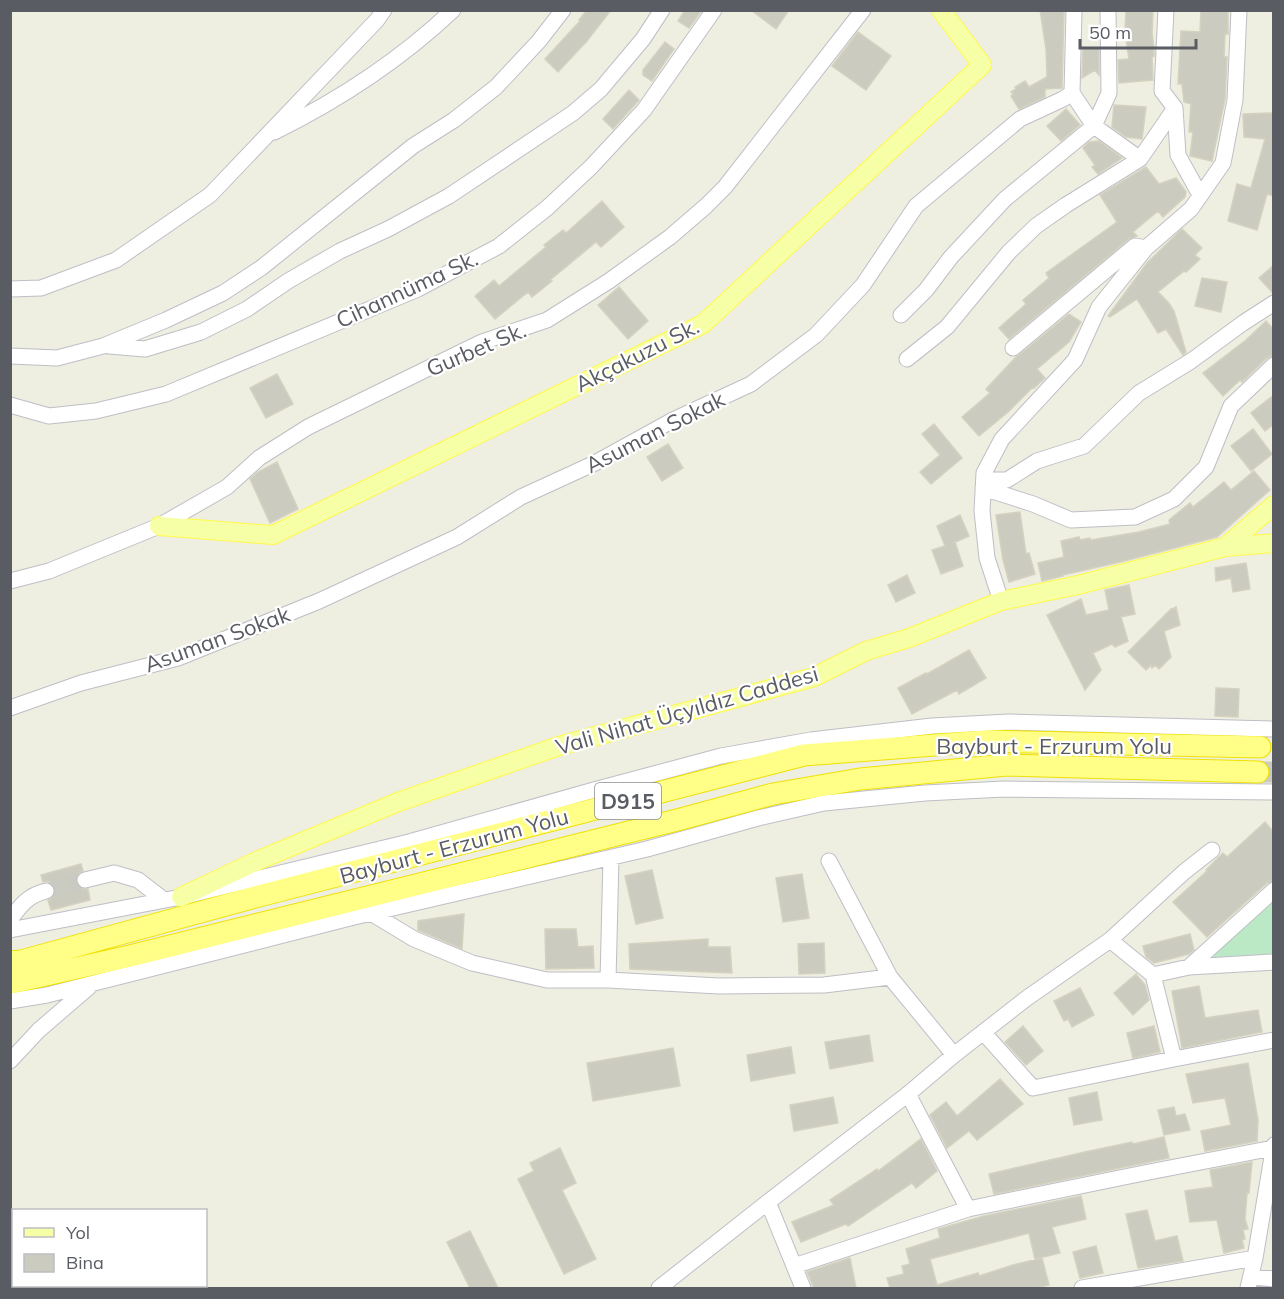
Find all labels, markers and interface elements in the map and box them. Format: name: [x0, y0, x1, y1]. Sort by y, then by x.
scale bar: [1080, 12, 1196, 50]
text: 50 m: [1089, 21, 1131, 44]
street label: Cihannüma Sk.: [332, 244, 482, 334]
street label: Akçakuzu Sk.: [570, 312, 704, 398]
street label: Gurbet Sk.: [422, 315, 530, 383]
street label: Asuman Sokak: [581, 385, 730, 479]
street label: Asuman Sokak: [140, 599, 294, 678]
street label: Vali Nihat Üçyıldız Caddesi: [552, 659, 822, 761]
street label: Bayburt - Erzurum Yolu: [936, 732, 1172, 760]
road number: D915: [595, 783, 661, 819]
street label: Bayburt - Erzurum Yolu: [337, 802, 571, 890]
legend: [12, 1209, 207, 1287]
text: Yol: [65, 1221, 90, 1244]
text: Bina: [66, 1251, 104, 1274]

